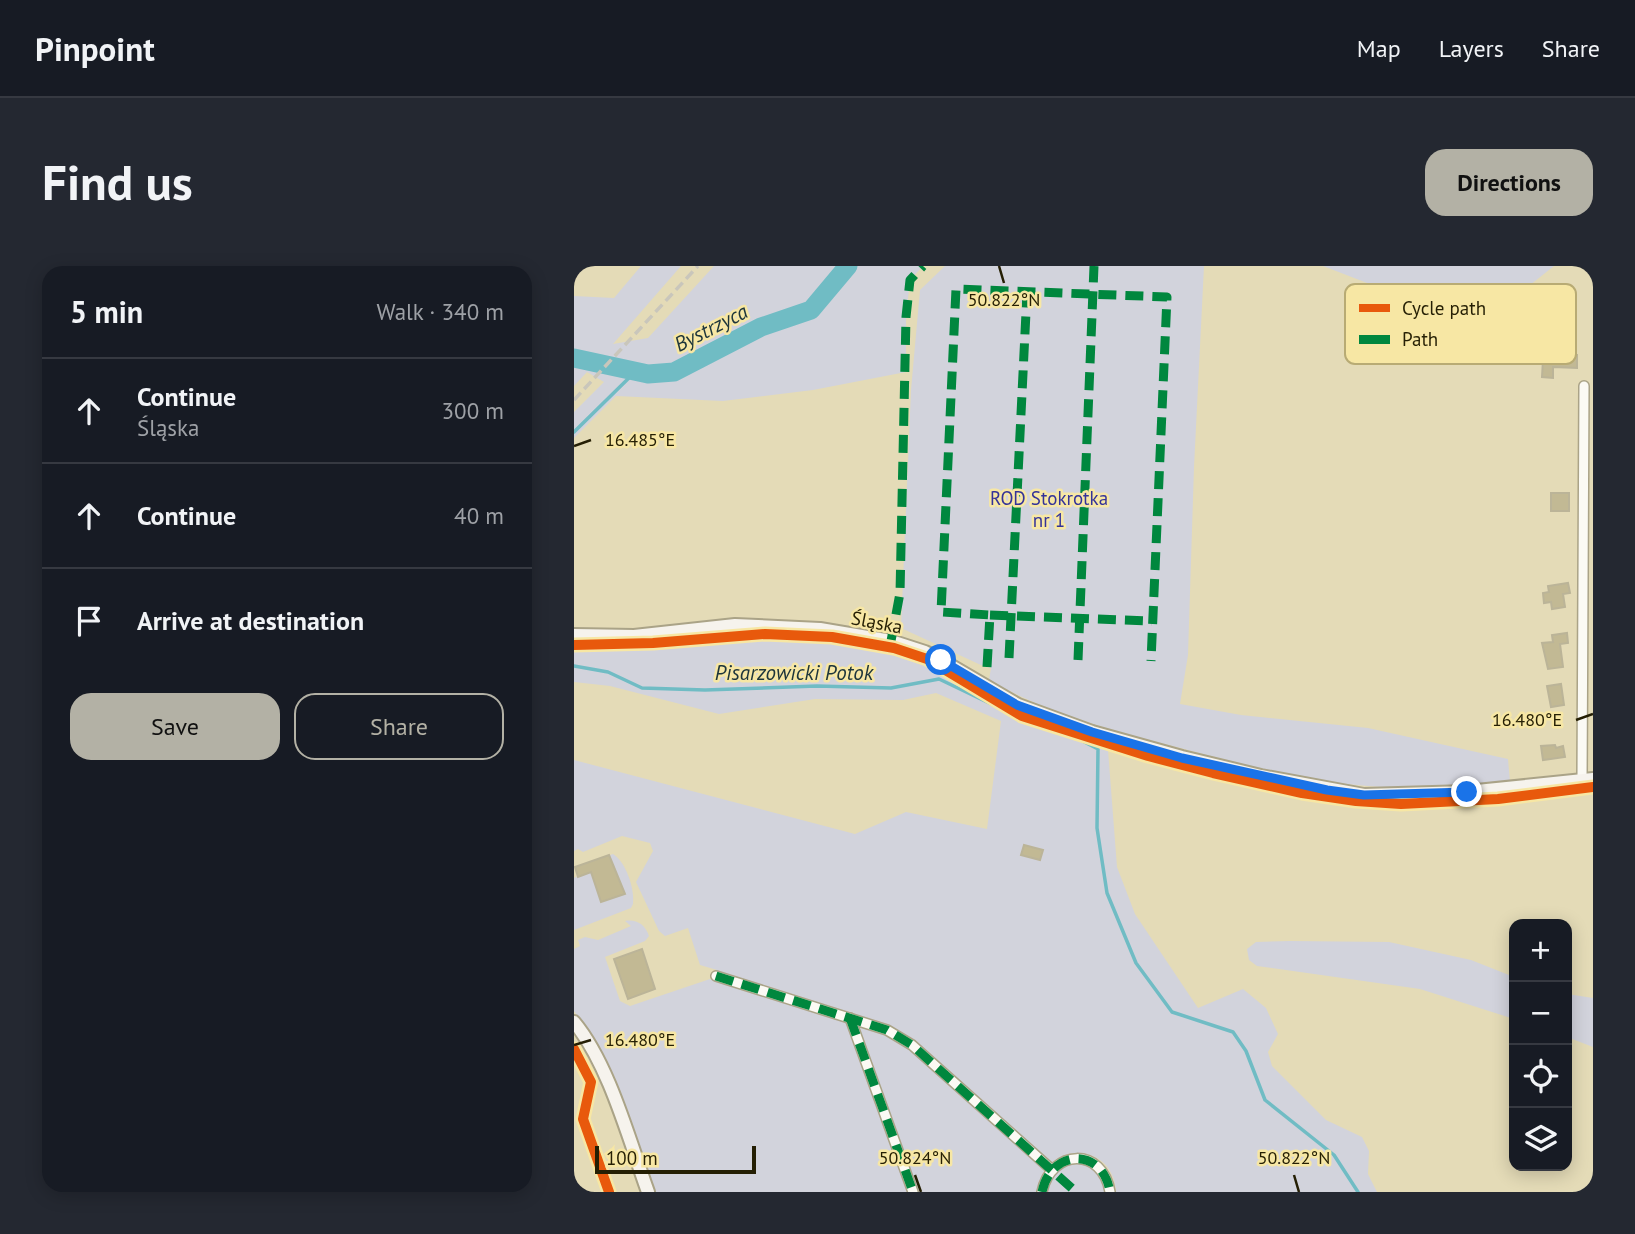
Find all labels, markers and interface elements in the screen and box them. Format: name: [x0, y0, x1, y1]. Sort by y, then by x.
text: Pinpoint: [35, 27, 155, 70]
text: Map: [1357, 33, 1401, 64]
text: Layers: [1439, 33, 1504, 64]
text: Share: [1542, 33, 1600, 64]
button: Directions: [1425, 149, 1593, 216]
text: Find us: [42, 150, 193, 214]
legend: [1345, 284, 1576, 364]
text: 50.822°N: [968, 288, 1040, 311]
text: 5 min: [70, 292, 143, 331]
text: Cycle path: [1402, 296, 1486, 320]
text: Walk · 340 m: [377, 297, 504, 326]
water label: Bystrzyca: [669, 297, 753, 358]
text: Path: [1402, 327, 1438, 351]
text: Continue: [137, 380, 236, 413]
icon: ahead: [70, 392, 108, 430]
text: 300 m: [442, 396, 504, 425]
text: Śląska: [137, 413, 199, 442]
text: 16.485°E: [605, 428, 675, 451]
park label: ROD Stokrotka nr 1: [990, 486, 1108, 532]
icon: ahead: [70, 497, 108, 535]
text: Continue: [137, 499, 236, 532]
text: 40 m: [454, 501, 504, 530]
icon: arrive: [70, 602, 108, 640]
text: Arrive at destination: [137, 604, 364, 637]
street label: Śląska: [849, 605, 905, 639]
route start: [925, 644, 956, 675]
water label: Pisarzowicki Potok: [715, 659, 875, 686]
button: Save: [70, 693, 280, 760]
button: Share: [294, 693, 504, 760]
text: 16.480°E: [1492, 708, 1562, 731]
route end: [1451, 776, 1482, 807]
map controls: [1509, 919, 1572, 1171]
button: +: [1509, 919, 1572, 982]
button: −: [1509, 982, 1572, 1045]
text: 16.480°E: [605, 1028, 675, 1051]
button: locate: [1509, 1045, 1572, 1108]
button: layers: [1509, 1108, 1572, 1171]
scale bar: [595, 1143, 756, 1175]
text: 100 m: [606, 1146, 658, 1170]
text: 50.824°N: [879, 1146, 951, 1169]
text: 50.822°N: [1258, 1146, 1330, 1169]

